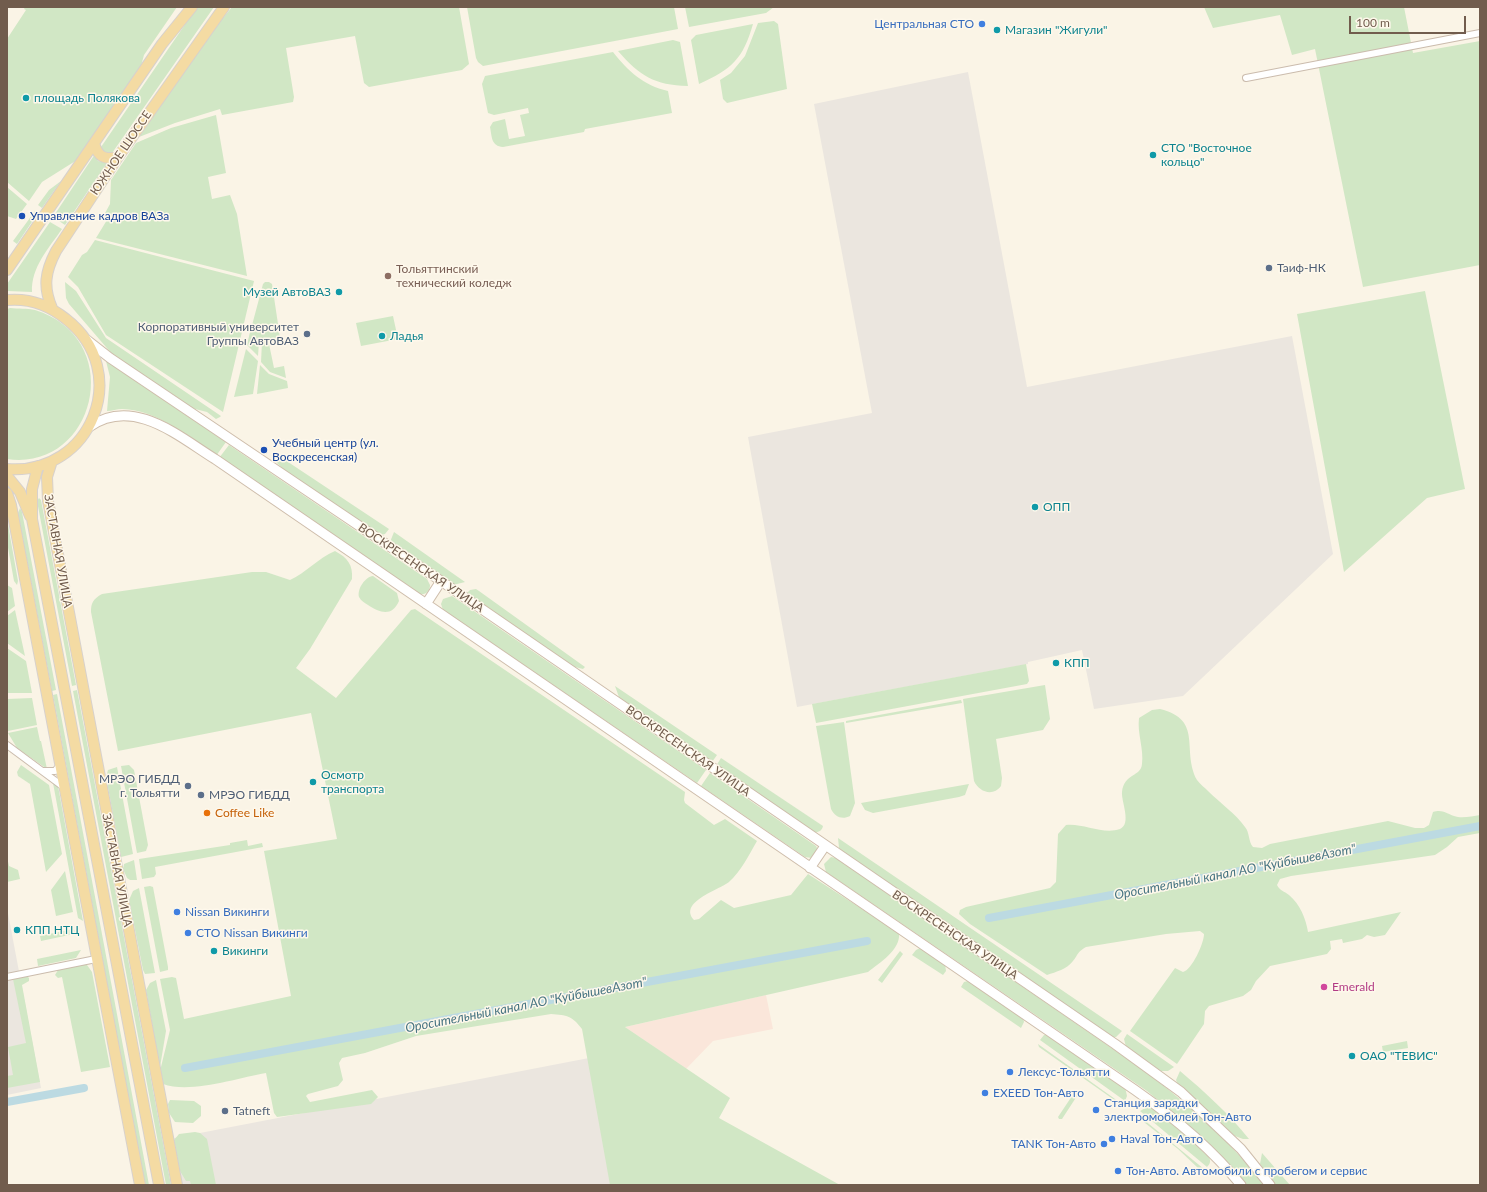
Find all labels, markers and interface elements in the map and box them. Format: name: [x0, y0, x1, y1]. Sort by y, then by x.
scale bar: [1351, 8, 1468, 34]
text: 100 m: [1356, 15, 1390, 30]
place label: Центральная СТО: [874, 17, 974, 31]
marker: Центральная СТО: [977, 19, 987, 29]
place label: Магазин "Жигули": [1005, 23, 1108, 37]
marker: Магазин "Жигули": [992, 25, 1002, 35]
place label: площадь Полякова: [34, 91, 140, 105]
marker: площадь Полякова: [21, 93, 31, 103]
street label: ЮЖНОЕ ШОССЕ: [87, 108, 155, 198]
place label: СТО "Восточное кольцо": [1161, 141, 1252, 169]
marker: СТО "Восточное кольцо": [1148, 150, 1158, 160]
place label: Управление кадров ВАЗа: [30, 209, 169, 223]
marker: Управление кадров ВАЗа: [17, 211, 27, 221]
place label: Таиф-НК: [1277, 261, 1326, 275]
place label: Тольяттинский технический коледж: [396, 262, 512, 290]
marker: Таиф-НК: [1264, 263, 1274, 273]
marker: Тольяттинский технический коледж: [383, 271, 393, 281]
place label: Музей АвтоВАЗ: [243, 285, 331, 299]
marker: Музей АвтоВАЗ: [334, 287, 344, 297]
place label: Корпоративный университет Группы АвтоВАЗ: [138, 320, 299, 348]
marker: Корпоративный университет Группы АвтоВАЗ: [302, 329, 312, 339]
place label: Ладья: [390, 329, 424, 343]
marker: Ладья: [377, 331, 387, 341]
place label: Учебный центр (ул. Воскресенская): [272, 436, 379, 464]
marker: Учебный центр (ул. Воскресенская): [259, 445, 269, 455]
street label: ЗАСТАВНАЯ УЛИЦА: [41, 493, 75, 609]
place label: ОПП: [1043, 500, 1070, 514]
marker: ОПП: [1030, 502, 1040, 512]
street label: ВОСКРЕСЕНСКАЯ УЛИЦА: [355, 520, 487, 616]
place label: КПП: [1064, 656, 1090, 670]
marker: КПП: [1051, 658, 1061, 668]
street label: ВОСКРЕСЕНСКАЯ УЛИЦА: [623, 702, 753, 800]
place label: Осмотр транспорта: [321, 768, 384, 796]
place label: МРЭО ГИБДД г. Тольятти: [99, 772, 180, 800]
marker: Осмотр транспорта: [308, 777, 318, 787]
marker: МРЭО ГИБДД г. Тольятти: [183, 781, 193, 791]
place label: МРЭО ГИБДД: [209, 788, 290, 802]
marker: МРЭО ГИБДД: [196, 790, 206, 800]
place label: Coffee Like: [215, 806, 274, 820]
marker: Coffee Like: [202, 808, 212, 818]
street label: ЗАСТАВНАЯ УЛИЦА: [99, 812, 135, 928]
water label: Оросительный канал АО "КуйбышевАзот": [1113, 841, 1357, 903]
street label: ВОСКРЕСЕНСКАЯ УЛИЦА: [889, 887, 1021, 983]
place label: Nissan Викинги: [185, 905, 269, 919]
marker: Nissan Викинги: [172, 907, 182, 917]
place label: КПП НТЦ: [25, 923, 79, 937]
marker: КПП НТЦ: [12, 925, 22, 935]
place label: СТО Nissan Викинги: [196, 926, 308, 940]
marker: СТО Nissan Викинги: [183, 928, 193, 938]
place label: Викинги: [222, 944, 268, 958]
marker: Викинги: [209, 946, 219, 956]
water label: Оросительный канал АО "КуйбышевАзот": [404, 974, 648, 1036]
place label: Emerald: [1332, 980, 1375, 994]
marker: Emerald: [1319, 982, 1329, 992]
place label: ОАО "ТЕВИС": [1360, 1049, 1438, 1063]
marker: ОАО "ТЕВИС": [1347, 1051, 1357, 1061]
place label: Лексус-Тольятти: [1018, 1065, 1110, 1079]
marker: Лексус-Тольятти: [1005, 1067, 1015, 1077]
place label: EXEED Тон-Авто: [993, 1086, 1084, 1100]
marker: EXEED Тон-Авто: [980, 1088, 990, 1098]
place label: Станция зарядки электромобилей Тон-Авто: [1104, 1096, 1251, 1124]
place label: Tatneft: [233, 1104, 270, 1118]
marker: Станция зарядки электромобилей Тон-Авто: [1091, 1105, 1101, 1115]
marker: Tatneft: [220, 1106, 230, 1116]
place label: Haval Тон-Авто: [1120, 1132, 1203, 1146]
marker: Haval Тон-Авто: [1107, 1134, 1117, 1144]
place label: TANK Тон-Авто: [1011, 1137, 1096, 1151]
marker: TANK Тон-Авто: [1099, 1139, 1109, 1149]
place label: Тон-Авто. Автомобили с пробегом и сервис: [1126, 1164, 1368, 1178]
marker: Тон-Авто. Автомобили с пробегом и сервис: [1113, 1166, 1123, 1176]

